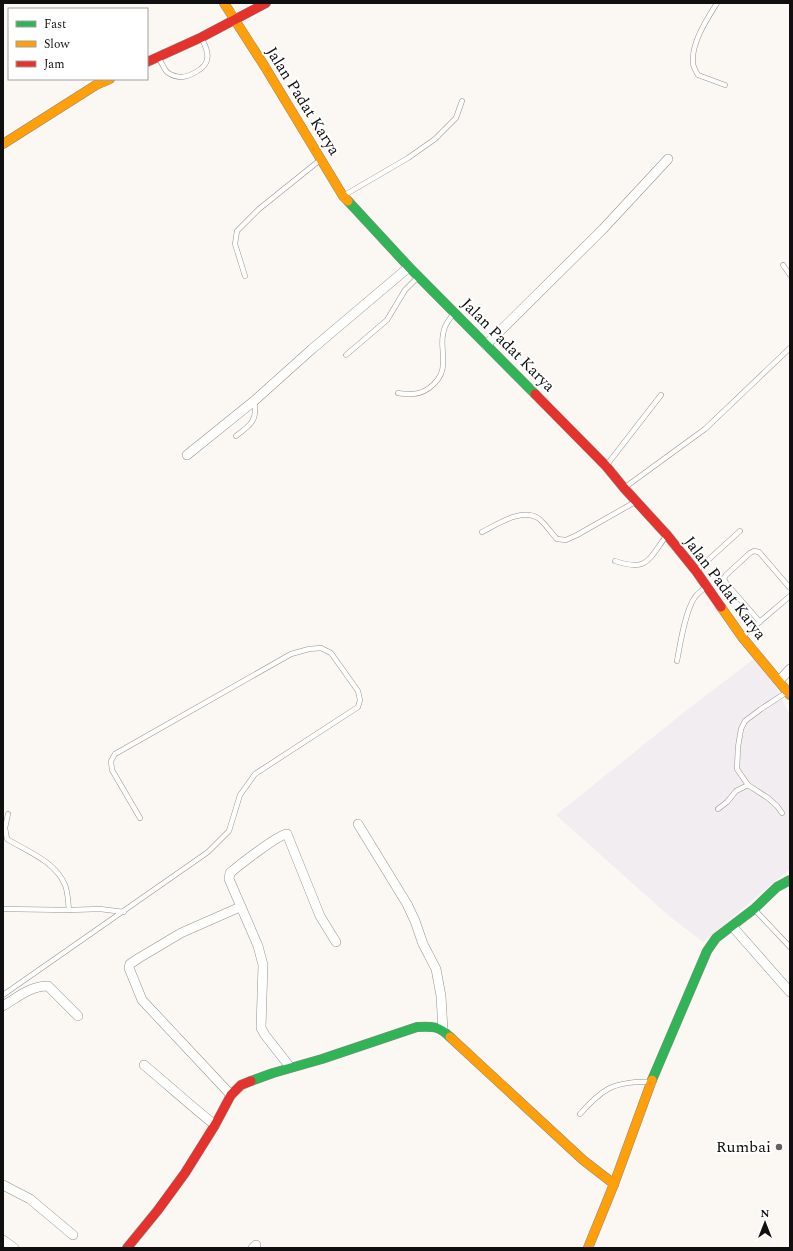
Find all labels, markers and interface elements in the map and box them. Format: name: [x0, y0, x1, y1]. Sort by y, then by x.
legend: [8, 8, 148, 80]
text: Fast: [44, 15, 66, 34]
text: Slow: [44, 35, 70, 54]
street label: Jalan Padat Karya: [260, 42, 346, 160]
text: Jam: [44, 55, 65, 74]
street label: Jalan Padat Karya: [456, 293, 561, 398]
street label: Jalan Padat Karya: [678, 531, 772, 645]
place label: Rumbai: [716, 1135, 771, 1159]
marker: Rumbai: [774, 1142, 784, 1152]
north arrow: [745, 1203, 785, 1243]
text: N: [761, 1205, 770, 1222]

